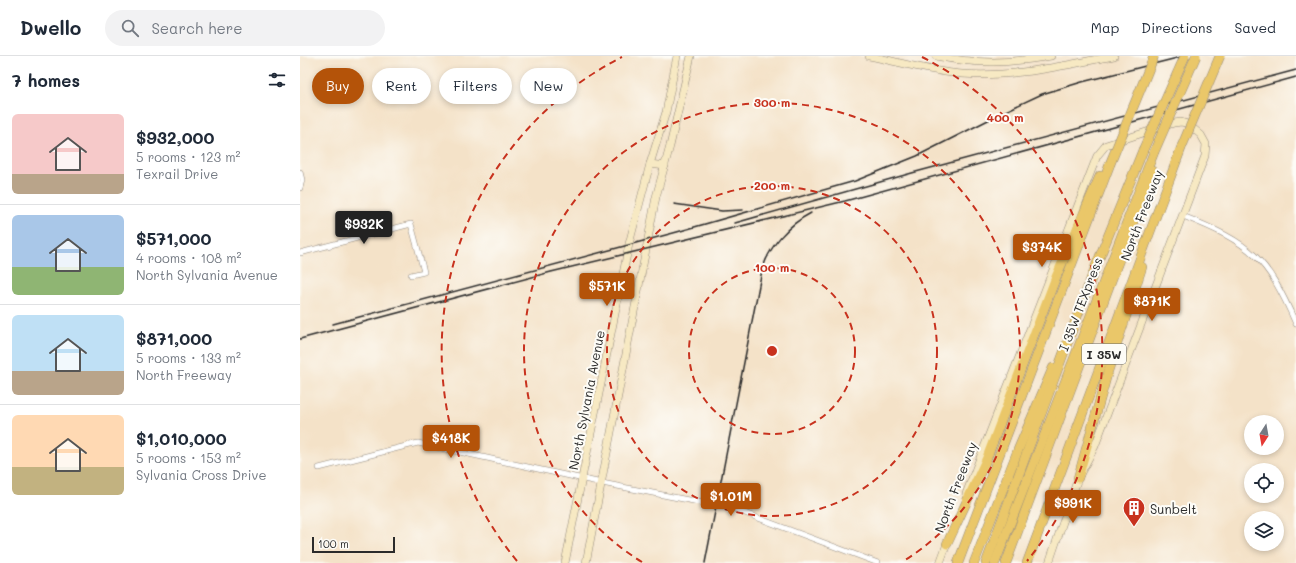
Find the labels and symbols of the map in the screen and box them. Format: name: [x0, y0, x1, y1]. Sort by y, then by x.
text: 300 m: [754, 94, 790, 110]
text: 400 m: [987, 109, 1023, 125]
street label: North Freeway: [1116, 167, 1166, 263]
text: 200 m: [754, 177, 790, 193]
pin: $932K: [336, 211, 392, 245]
pin: $374K: [1014, 234, 1070, 268]
street label: I 35W TEXpress: [1055, 255, 1105, 353]
text: 100 m: [755, 259, 789, 275]
pin: $571K: [579, 273, 635, 307]
pin: $871K: [1124, 288, 1180, 322]
street label: North Sylvania Avenue: [564, 329, 608, 471]
centre of rings: [765, 344, 779, 358]
road number: I 35W: [1082, 344, 1126, 364]
north arrow: [1244, 415, 1284, 455]
pin: $418K: [423, 425, 479, 459]
street label: North Freeway: [930, 439, 980, 535]
pin: $1.01M: [698, 483, 764, 517]
pin: $991K: [1045, 490, 1101, 524]
building icon: Sunbelt: [1121, 495, 1147, 528]
place label: Sunbelt: [1150, 500, 1197, 517]
scale bar: [312, 535, 395, 554]

